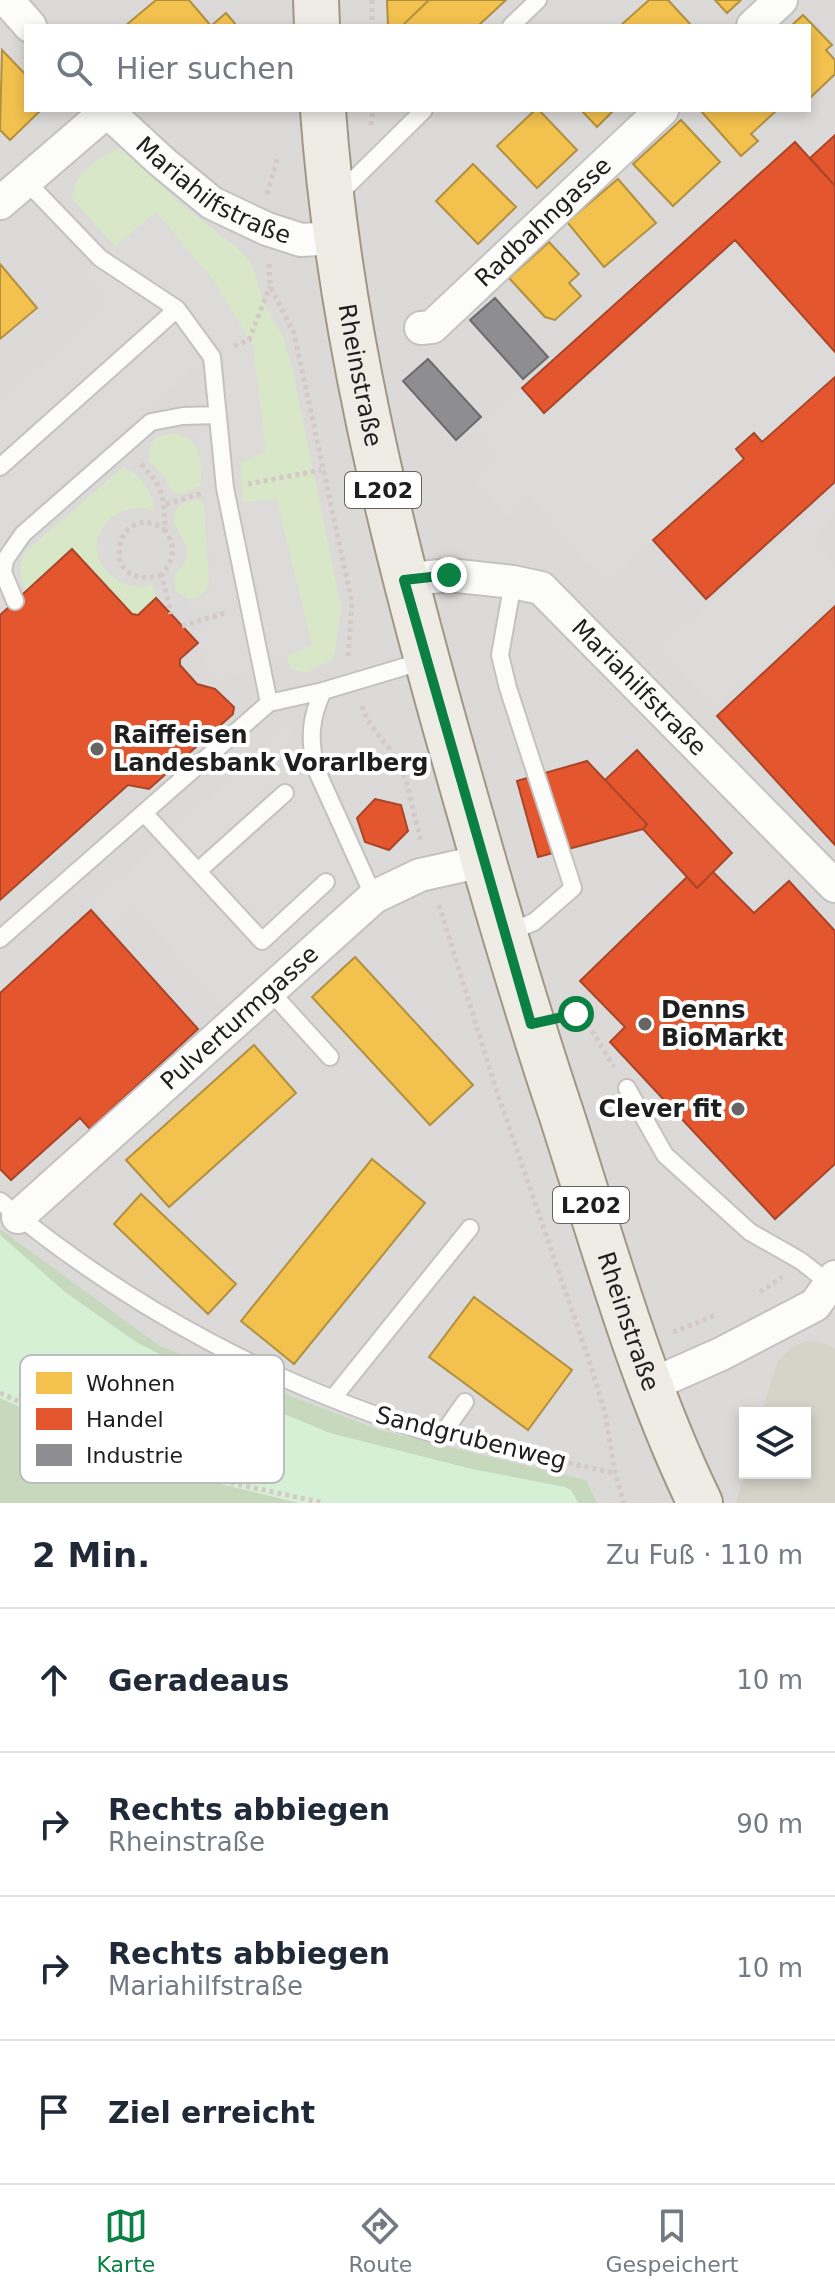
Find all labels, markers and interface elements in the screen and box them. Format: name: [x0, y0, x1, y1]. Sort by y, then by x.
search box: [24, 24, 811, 112]
icon: search: [52, 46, 96, 90]
text: Hier suchen: [116, 51, 295, 86]
street label: Mariahilfstraße: [130, 131, 294, 250]
street label: Radbahngasse: [470, 151, 617, 293]
street label: Rheinstraße: [333, 302, 388, 449]
road number: L202: [345, 472, 421, 508]
route end: [431, 557, 467, 593]
street label: Mariahilfstraße: [566, 614, 712, 761]
place label: Raiffeisen Landesbank Vorarlberg: [113, 721, 428, 777]
marker: Raiffeisen Landesbank Vorarlberg: [88, 740, 106, 758]
street label: Pulverturmgasse: [155, 940, 324, 1096]
route start: [558, 996, 594, 1032]
place label: Denns BioMarkt: [661, 996, 783, 1052]
marker: Denns BioMarkt: [636, 1015, 654, 1033]
place label: Clever fit: [599, 1095, 722, 1123]
marker: Clever fit: [729, 1100, 747, 1118]
road number: L202: [553, 1187, 629, 1223]
street label: Rheinstraße: [592, 1248, 665, 1395]
legend: [20, 1355, 284, 1483]
text: Wohnen: [86, 1371, 175, 1396]
street label: Sandgrubenweg: [373, 1401, 569, 1475]
text: Handel: [86, 1407, 164, 1432]
map controls: [739, 1407, 811, 1479]
button: layers: [739, 1407, 811, 1479]
text: Industrie: [86, 1443, 183, 1468]
text: 2 Min.: [32, 1535, 150, 1575]
text: Zu Fuß · 110 m: [606, 1540, 803, 1570]
icon: ahead: [32, 1658, 76, 1702]
text: Geradeaus: [108, 1663, 289, 1698]
text: 10 m: [736, 1665, 803, 1695]
text: Rechts abbiegen: [108, 1792, 390, 1827]
icon: right: [32, 1802, 76, 1846]
text: 90 m: [736, 1809, 803, 1839]
text: Rheinstraße: [108, 1827, 265, 1857]
text: Rechts abbiegen: [108, 1936, 390, 1971]
icon: right: [32, 1946, 76, 1990]
text: 10 m: [736, 1953, 803, 1983]
text: Mariahilfstraße: [108, 1971, 303, 2001]
icon: arrive: [32, 2090, 76, 2134]
text: Ziel erreicht: [108, 2095, 315, 2130]
tab: Karte: [97, 2204, 155, 2277]
tab: Route: [348, 2204, 412, 2277]
tab: Gespeichert: [606, 2204, 738, 2277]

